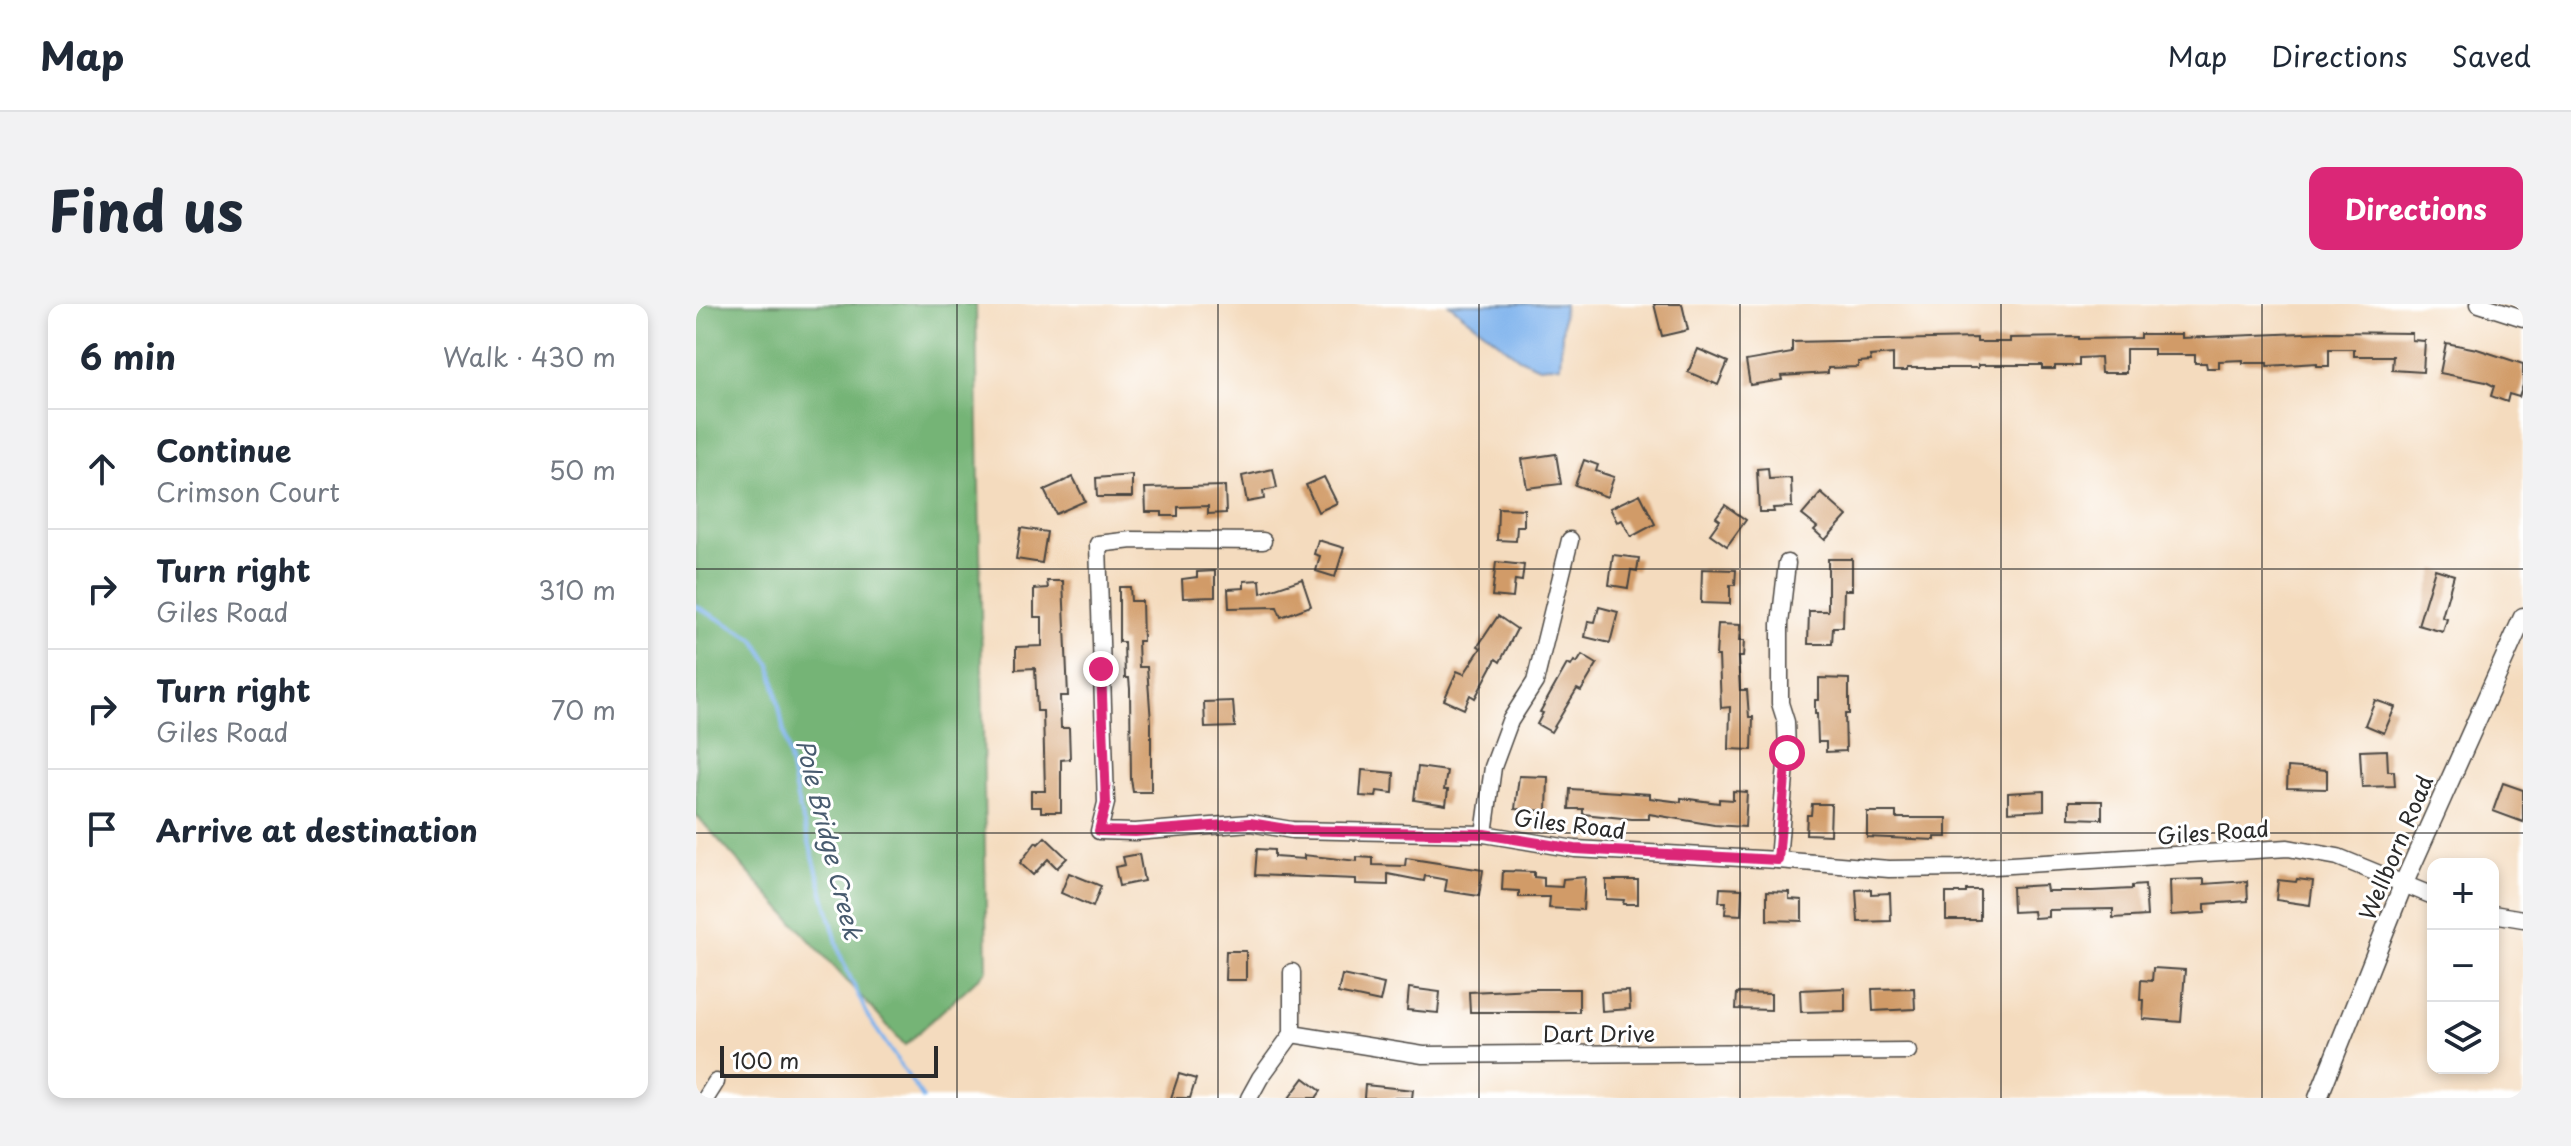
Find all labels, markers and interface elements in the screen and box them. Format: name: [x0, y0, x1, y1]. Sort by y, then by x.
text: Map: [40, 27, 124, 84]
text: Map: [2168, 34, 2227, 77]
text: Directions: [2271, 34, 2408, 77]
text: Saved: [2452, 34, 2531, 77]
text: Find us: [48, 166, 244, 251]
button: Directions: [2309, 167, 2523, 250]
text: 6 min: [80, 330, 176, 382]
text: Walk · 430 m: [443, 337, 616, 376]
text: Continue: [156, 427, 291, 472]
icon: ahead: [80, 447, 124, 491]
text: 50 m: [549, 450, 616, 489]
text: Crimson Court: [156, 472, 340, 511]
text: Turn right: [156, 547, 311, 592]
icon: right: [80, 567, 124, 611]
text: 310 m: [538, 570, 616, 609]
text: Giles Road: [156, 592, 289, 631]
route end: [1083, 651, 1119, 687]
text: Turn right: [156, 667, 311, 712]
icon: right: [80, 687, 124, 731]
text: 70 m: [551, 690, 616, 729]
text: Giles Road: [156, 712, 289, 751]
water label: Pole Bridge Creek: [788, 735, 873, 944]
route start: [1769, 735, 1805, 771]
street label: Wellborn Road: [2350, 769, 2440, 925]
street label: Giles Road: [1512, 800, 1628, 846]
icon: arrive: [80, 807, 124, 851]
text: Arrive at destination: [156, 807, 478, 852]
street label: Giles Road: [2156, 811, 2270, 851]
map controls: [2427, 858, 2499, 1074]
button: +: [2427, 858, 2499, 930]
button: −: [2427, 930, 2499, 1002]
button: layers: [2427, 1002, 2499, 1074]
street label: Dart Drive: [1543, 1016, 1655, 1049]
scale bar: [720, 1042, 938, 1078]
text: 100 m: [732, 1043, 799, 1076]

